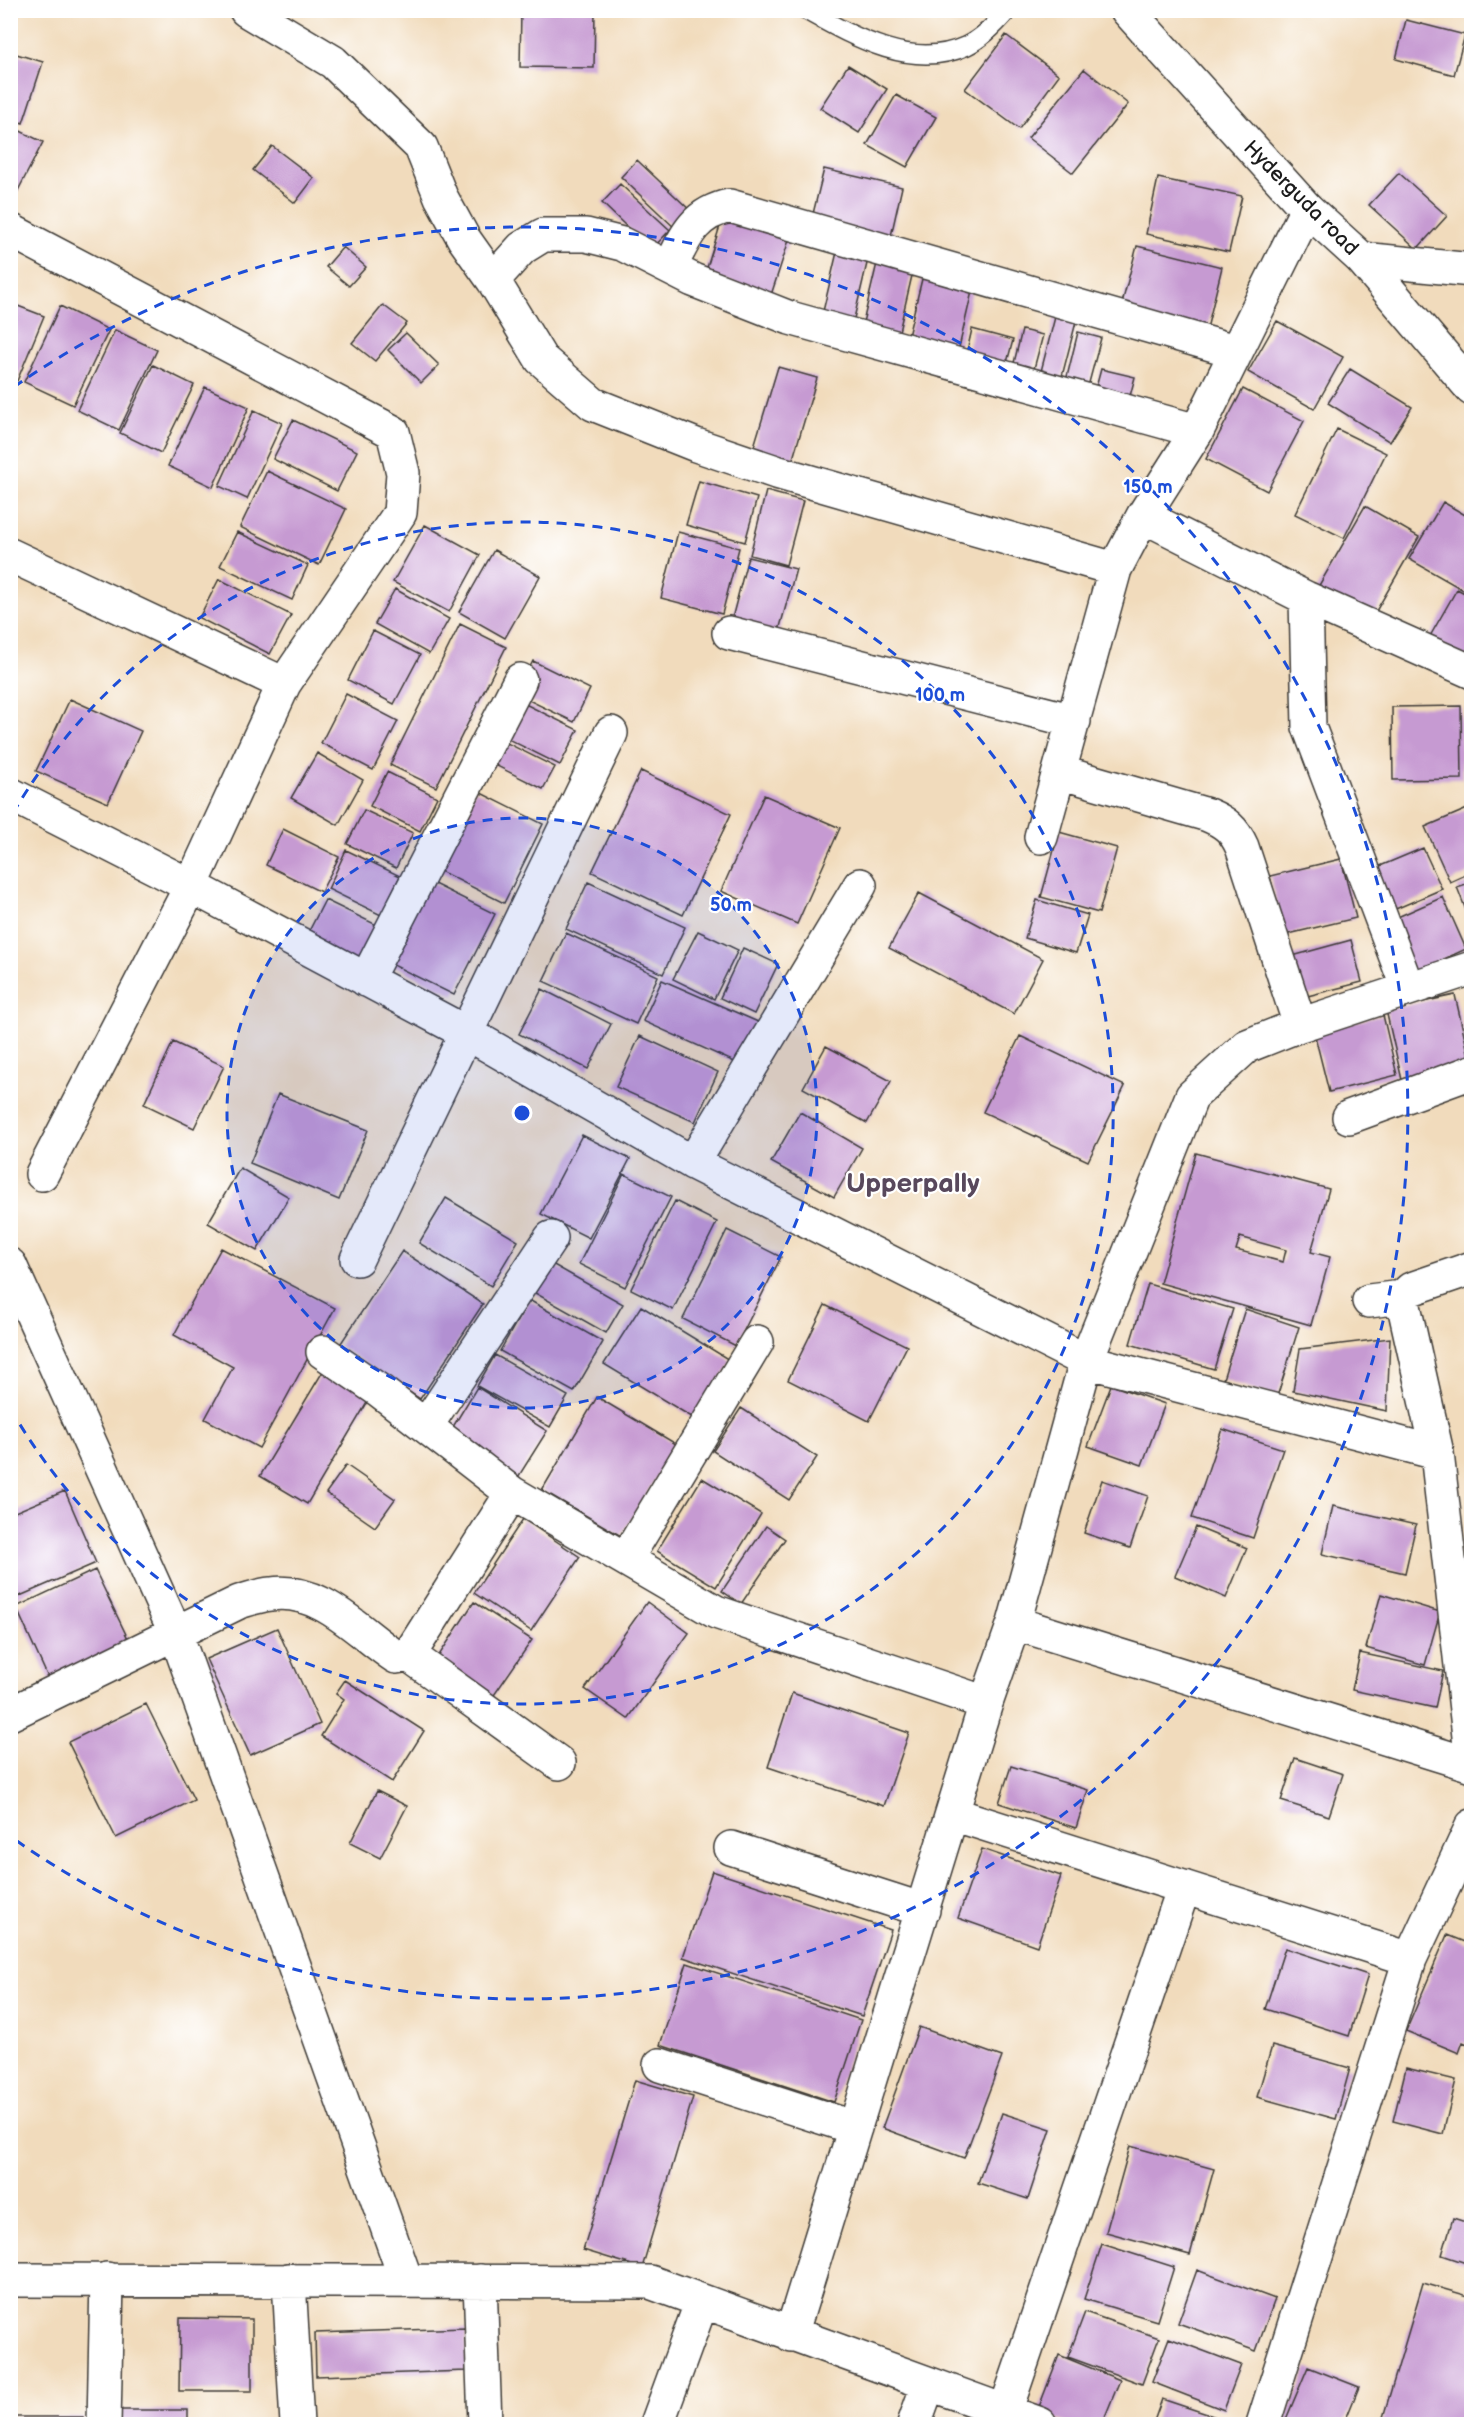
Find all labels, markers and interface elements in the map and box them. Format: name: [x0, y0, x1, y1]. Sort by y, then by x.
street label: Hyderguda road: [1238, 135, 1364, 261]
text: 150 m: [1123, 477, 1173, 498]
text: 100 m: [915, 685, 965, 706]
text: 50 m: [710, 895, 752, 916]
centre of rings: [512, 1103, 532, 1123]
district label: Upperpally: [846, 1168, 980, 1200]

